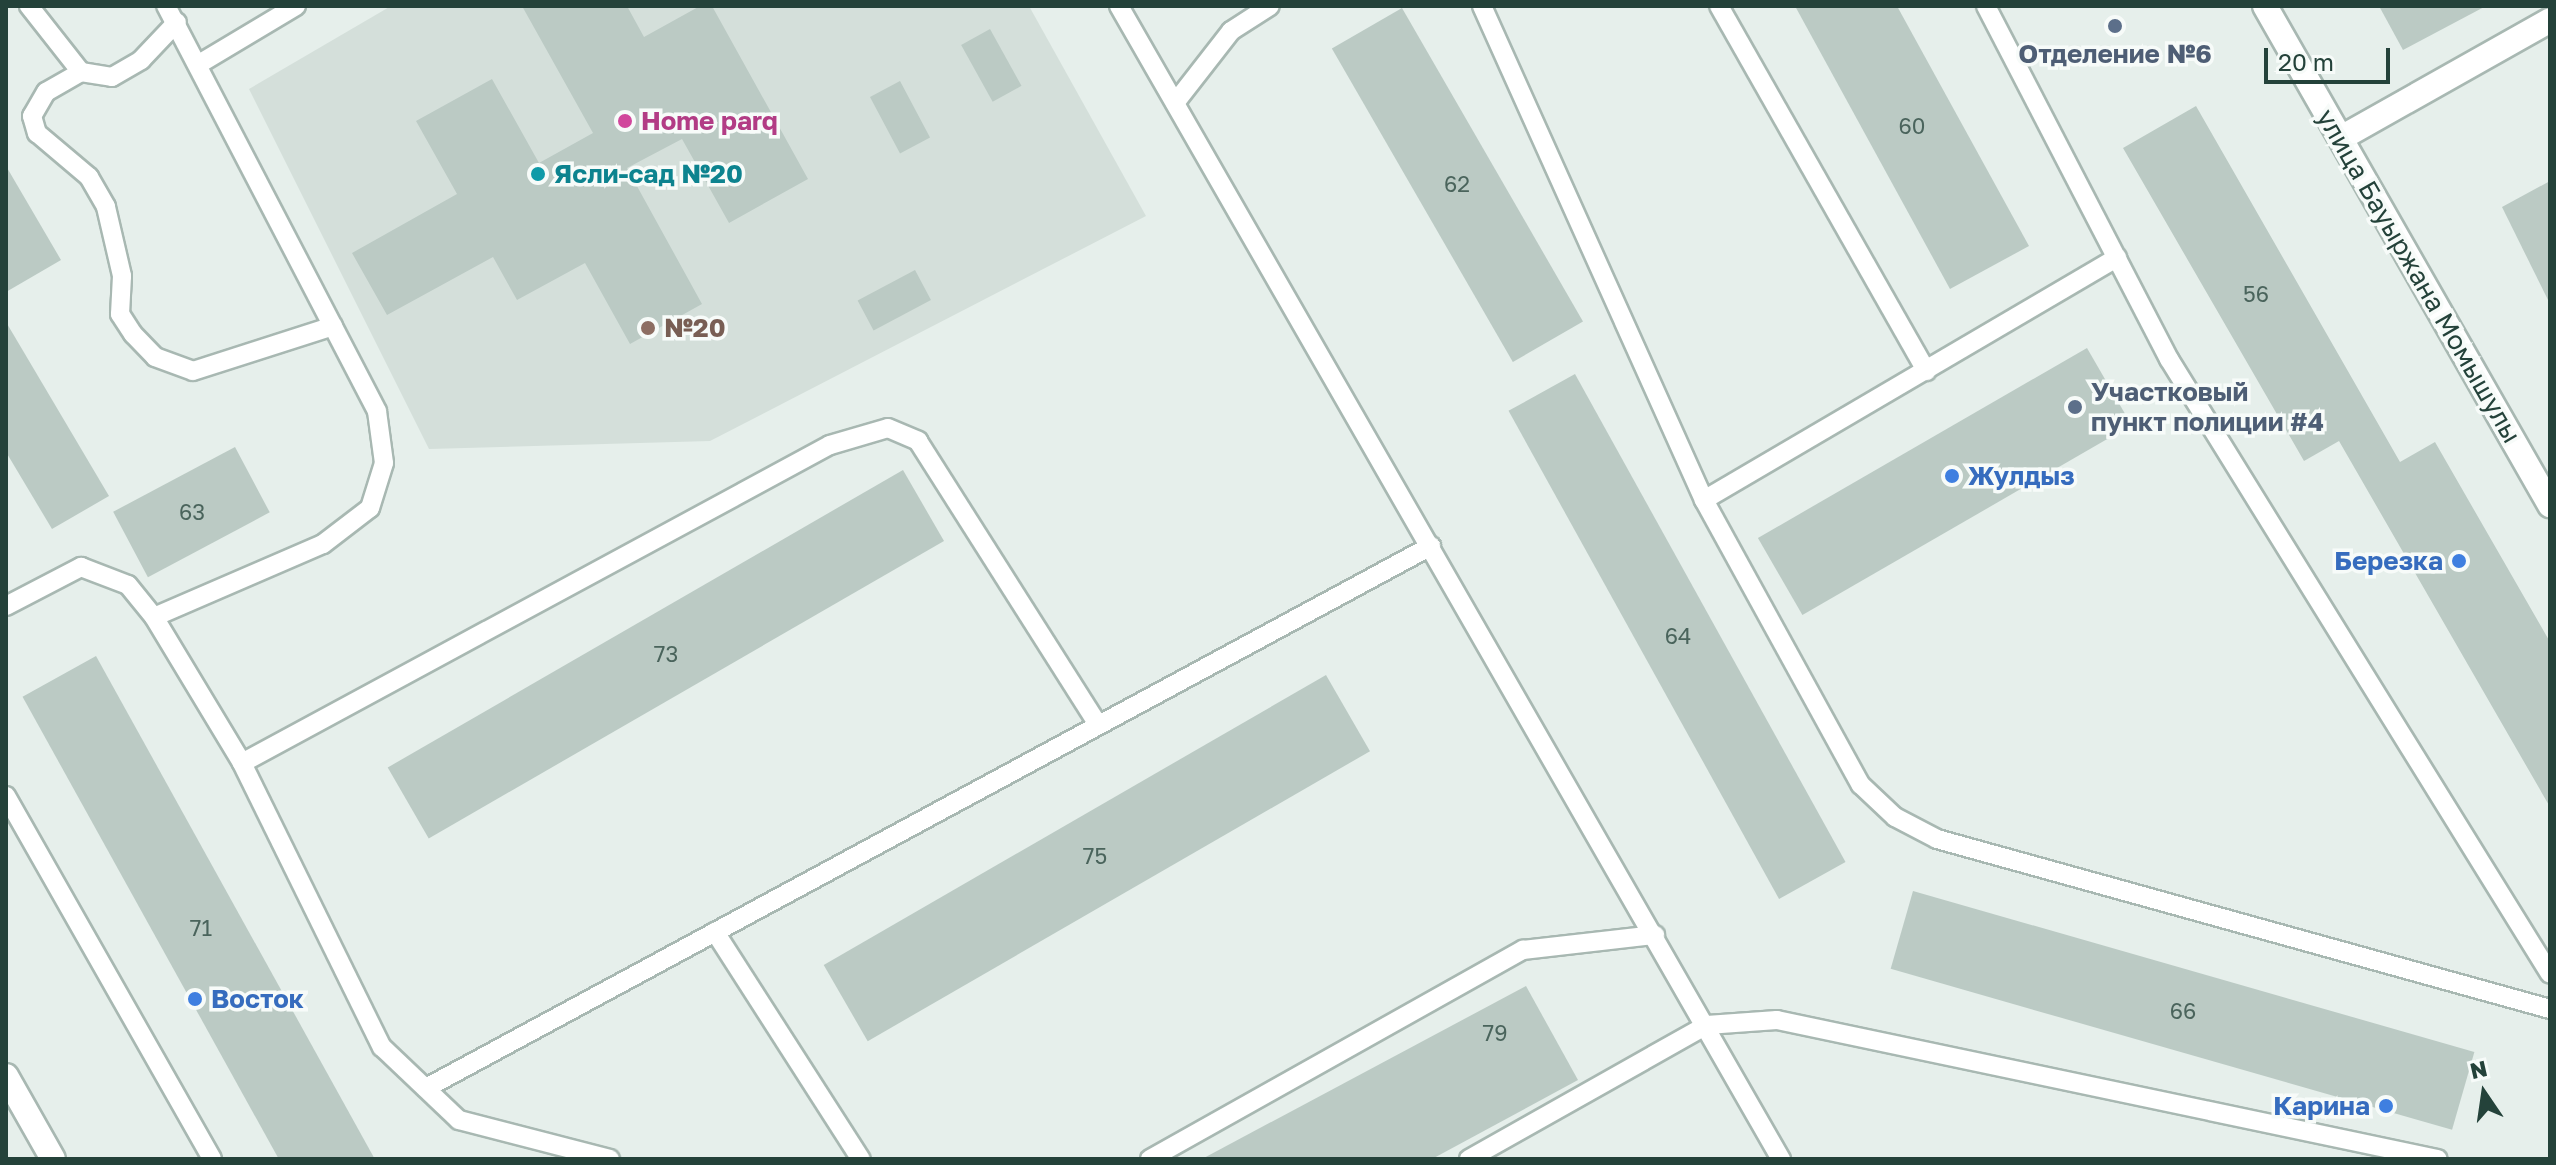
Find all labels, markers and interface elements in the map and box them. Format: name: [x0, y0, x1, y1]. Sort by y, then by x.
marker: Отделение №6: [2106, 17, 2124, 35]
scale bar: [2268, 32, 2394, 82]
place label: Отделение №6: [2018, 38, 2212, 70]
text: 20 m: [2278, 47, 2334, 76]
street label: улица Бауыржана Момышулы: [2310, 103, 2528, 449]
place label: Home parq: [641, 105, 778, 137]
marker: Home parq: [616, 112, 634, 130]
house number: 60: [1899, 113, 1925, 139]
place label: Ясли-сад №20: [554, 158, 743, 190]
marker: Ясли-сад №20: [529, 165, 547, 183]
house number: 62: [1444, 171, 1470, 197]
house number: 56: [2243, 281, 2269, 307]
place label: №20: [664, 312, 726, 344]
marker: №20: [639, 319, 657, 337]
place label: Участковый пункт полиции #4: [2091, 376, 2324, 438]
marker: Участковый пункт полиции #4: [2066, 398, 2084, 416]
place label: Жулдыз: [1968, 460, 2075, 492]
marker: Жулдыз: [1943, 467, 1961, 485]
house number: 63: [179, 499, 205, 525]
place label: Березка: [2334, 545, 2443, 577]
marker: Березка: [2450, 552, 2468, 570]
house number: 64: [1665, 623, 1691, 649]
house number: 73: [654, 641, 678, 667]
house number: 75: [1083, 843, 1107, 869]
house number: 71: [190, 915, 212, 941]
place label: Восток: [211, 983, 304, 1015]
marker: Восток: [186, 990, 204, 1008]
house number: 66: [2170, 998, 2196, 1024]
house number: 79: [1483, 1020, 1507, 1046]
north arrow: [2444, 1053, 2524, 1133]
text: N: [2467, 1054, 2490, 1084]
place label: Карина: [2273, 1090, 2370, 1122]
marker: Карина: [2377, 1097, 2395, 1115]

